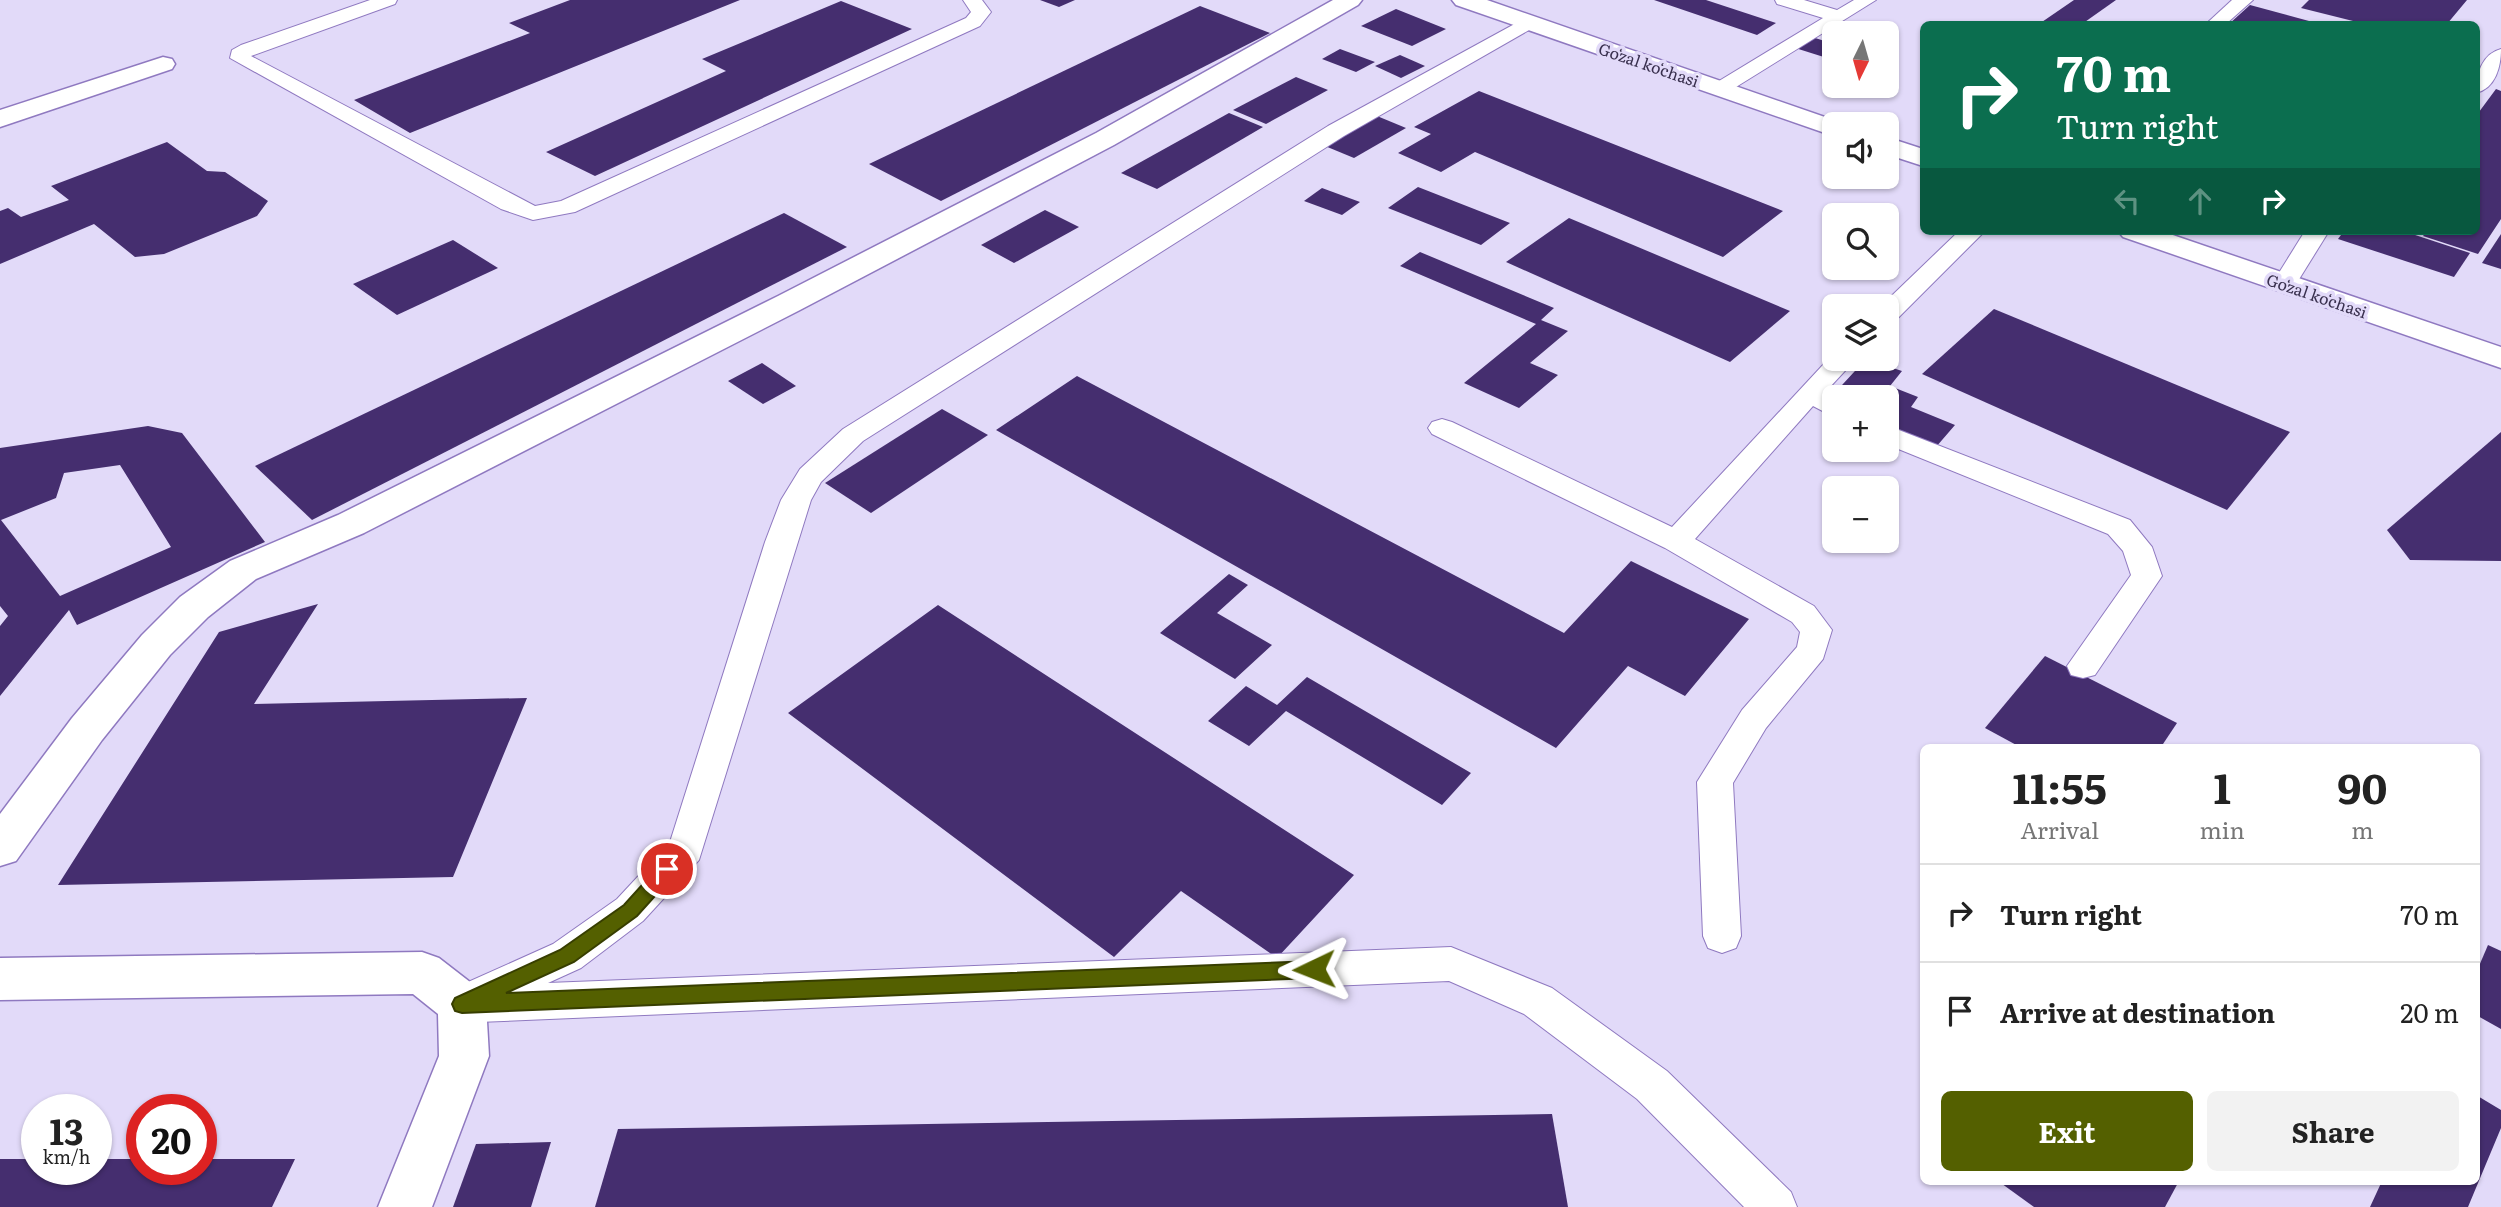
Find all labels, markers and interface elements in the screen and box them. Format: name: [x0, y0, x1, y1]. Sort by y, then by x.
north arrow: [1822, 21, 1899, 98]
map controls: [1822, 21, 1899, 553]
text: 70 m: [2056, 34, 2171, 107]
street label: Goʻzal koʻchasi: [1596, 36, 1702, 92]
icon: right: [1941, 49, 2032, 140]
text: Turn right: [2056, 101, 2218, 149]
button: sound: [1822, 112, 1899, 189]
icon: left: [2108, 182, 2146, 220]
icon: ahead: [2181, 182, 2219, 220]
icon: right: [2254, 182, 2292, 220]
button: search: [1822, 203, 1899, 280]
street label: Goʻzal koʻchasi: [2264, 267, 2370, 323]
button: layers: [1822, 294, 1899, 371]
button: +: [1822, 385, 1899, 462]
button: −: [1822, 476, 1899, 553]
text: 11:55: [2013, 755, 2107, 817]
text: 1: [2213, 755, 2231, 817]
text: 90: [2337, 755, 2387, 817]
text: Arrival: [2020, 812, 2099, 846]
text: min: [2199, 812, 2245, 846]
text: m: [2351, 812, 2373, 846]
pin: [637, 839, 697, 899]
icon: arrive: [648, 850, 686, 888]
icon: right: [1941, 894, 1979, 932]
text: Turn right: [2000, 894, 2142, 933]
text: 70 m: [2400, 894, 2459, 933]
position arrow: [1277, 932, 1351, 1006]
icon: arrive: [1941, 992, 1979, 1030]
text: Arrive at destination: [2000, 992, 2275, 1031]
text: 20 m: [2400, 992, 2459, 1031]
button: Exit: [1941, 1091, 2193, 1171]
button: Share: [2207, 1091, 2459, 1171]
speed limit sign: 20: [126, 1094, 217, 1185]
text: 13: [49, 1104, 84, 1156]
text: km/h: [43, 1143, 90, 1170]

